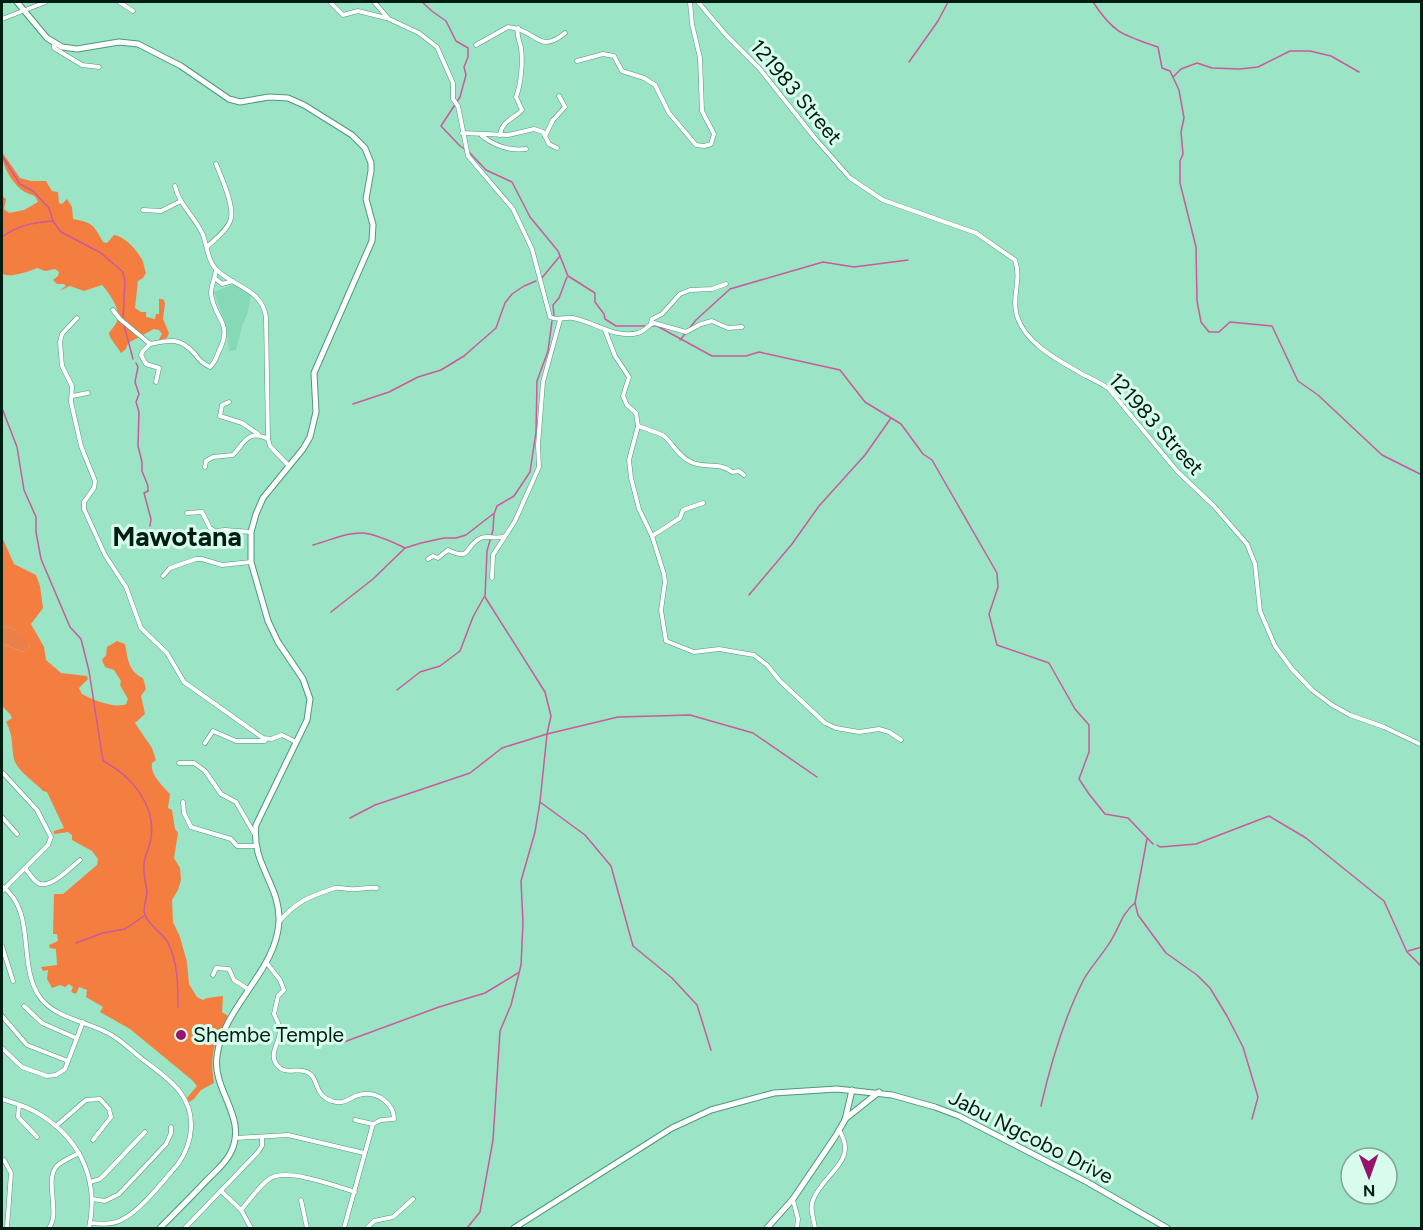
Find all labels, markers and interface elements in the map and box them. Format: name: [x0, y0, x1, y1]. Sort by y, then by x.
street label: 121983 Street: [745, 34, 848, 149]
street label: 121983 Street: [1104, 367, 1209, 480]
district label: Mawotana: [112, 520, 242, 553]
place label: Shembe Temple: [193, 1022, 344, 1047]
marker: Shembe Temple: [174, 1028, 188, 1042]
street label: Jabu Ngcobo Drive: [945, 1084, 1118, 1189]
north arrow: [1339, 1146, 1399, 1206]
text: N: [1363, 1181, 1376, 1200]

